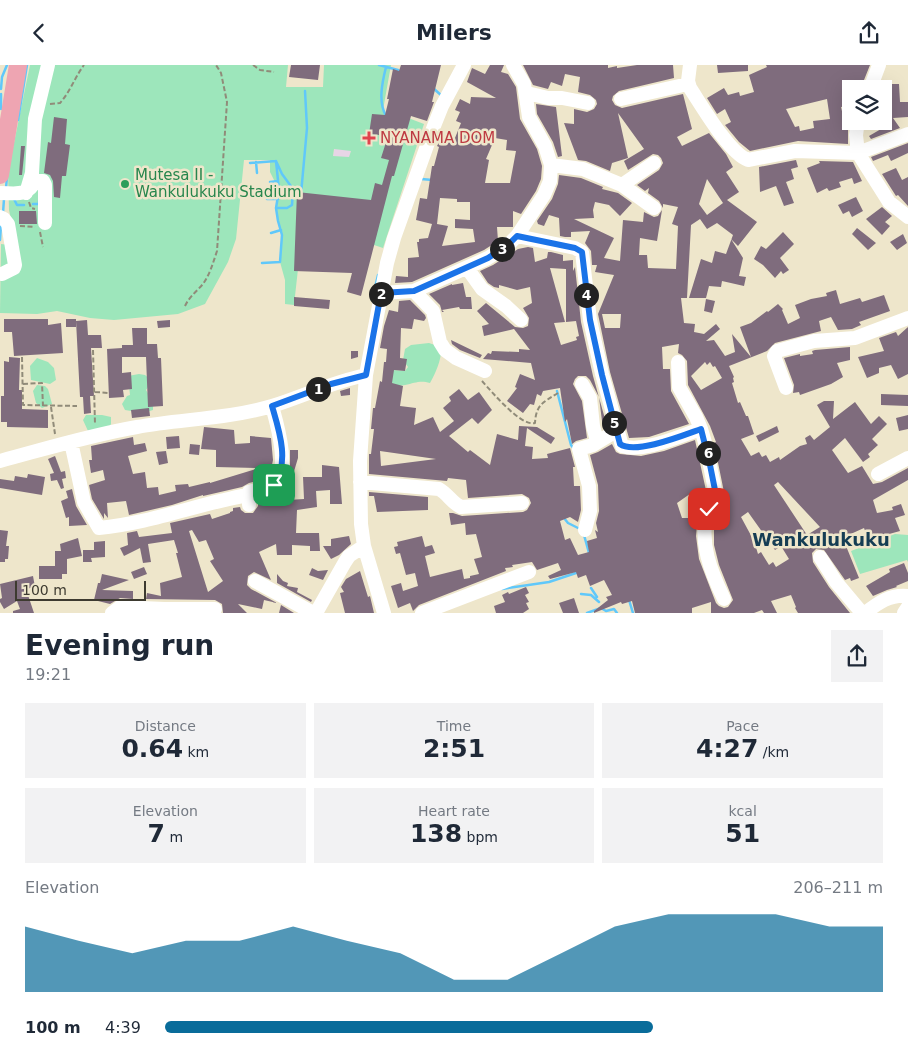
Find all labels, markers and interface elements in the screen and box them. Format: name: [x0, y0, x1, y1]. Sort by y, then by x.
icon: back: [25, 19, 53, 47]
icon: share: [855, 19, 883, 47]
text: Milers: [416, 20, 492, 45]
map controls: [842, 80, 892, 130]
button: layers: [842, 80, 892, 130]
place label: NYANAMA DOM: [380, 129, 495, 147]
marker: NYANAMA DOM: [362, 131, 376, 145]
place label: Mutesa II - Wankulukuku Stadium: [135, 166, 302, 201]
marker: Mutesa II - Wankulukuku Stadium: [119, 178, 131, 190]
pin: 3: [490, 237, 514, 261]
text: 3: [498, 241, 507, 257]
pin: 2: [368, 281, 394, 307]
pin: 4: [574, 283, 598, 307]
text: 2: [377, 286, 386, 302]
text: 4: [582, 287, 591, 303]
pin: 1: [306, 377, 330, 401]
text: 1: [314, 381, 323, 397]
pin: 5: [602, 411, 626, 435]
text: 5: [610, 415, 619, 431]
pin: 6: [696, 441, 720, 465]
text: 6: [704, 445, 713, 461]
pin: [253, 464, 295, 506]
icon: arrive: [260, 471, 288, 499]
pin: [688, 488, 730, 530]
icon: check: [695, 495, 723, 523]
district label: Wankulukuku: [752, 529, 890, 550]
scale bar: [15, 577, 146, 601]
text: 100 m: [22, 582, 67, 598]
text: Evening run: [25, 629, 214, 662]
button: share: [831, 630, 883, 682]
text: 19:21: [25, 665, 71, 684]
text: Distance: [135, 718, 196, 734]
text: Time: [437, 718, 471, 734]
text: Pace: [726, 718, 759, 734]
text: 0.64: [121, 734, 183, 763]
text: 2:51: [423, 734, 485, 763]
text: 4:27: [696, 734, 758, 763]
text: km: [183, 744, 209, 760]
text: /km: [758, 744, 789, 760]
text: Elevation: [133, 803, 198, 819]
text: Heart rate: [418, 803, 490, 819]
text: kcal: [729, 803, 757, 819]
text: 7: [148, 819, 165, 848]
text: 138: [410, 819, 462, 848]
text: 51: [725, 819, 760, 848]
text: m: [165, 829, 183, 845]
text: bpm: [462, 829, 498, 845]
text: Elevation: [25, 878, 99, 897]
text: 206–211 m: [793, 878, 883, 897]
text: 100 m: [25, 1018, 81, 1037]
text: 4:39: [105, 1018, 141, 1037]

